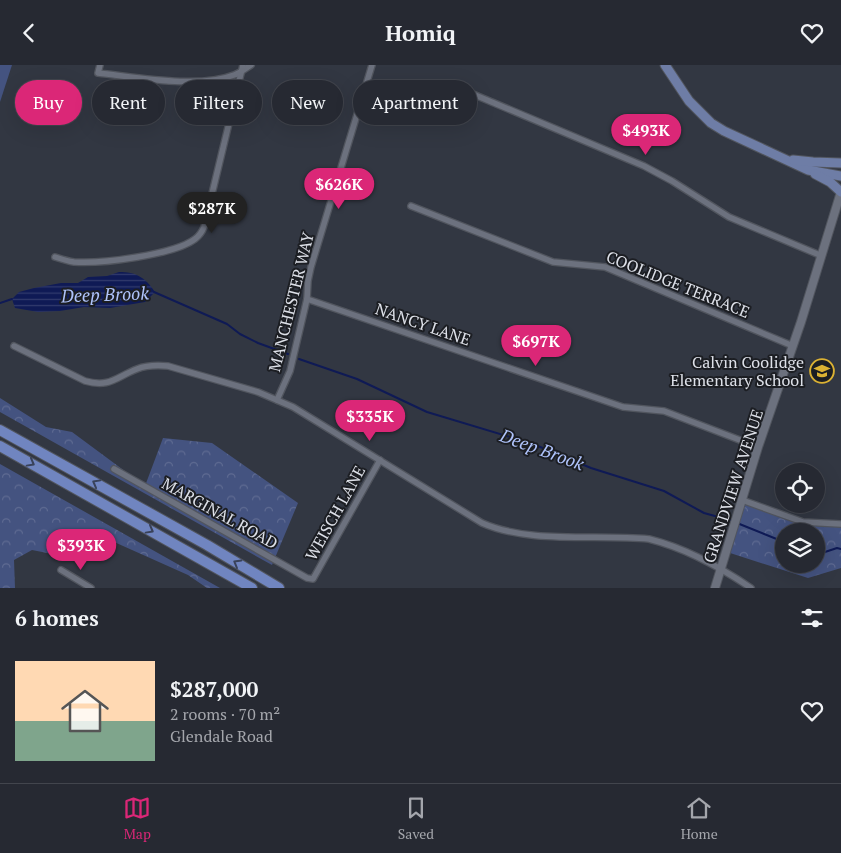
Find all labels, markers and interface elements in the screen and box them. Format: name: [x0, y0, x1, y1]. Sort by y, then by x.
text: Homiq: [385, 18, 456, 47]
icon: back: [15, 19, 43, 47]
icon: heart: [798, 19, 826, 47]
chip: Buy: [15, 80, 82, 125]
chip: Rent: [92, 80, 165, 125]
chip: Filters: [175, 80, 262, 125]
chip: New: [272, 80, 343, 125]
chip: Apartment: [353, 80, 477, 125]
pin: $493K: [611, 113, 681, 156]
text: $493K: [622, 119, 670, 141]
pin: $626K: [304, 167, 374, 210]
text: $626K: [315, 173, 363, 195]
pin: $287K: [177, 191, 247, 234]
text: $287K: [188, 197, 236, 219]
street label: MANCHESTER WAY: [263, 229, 319, 374]
street label: COOLIDGE TERRACE: [603, 245, 753, 323]
water label: Deep Brook: [60, 280, 150, 308]
street label: NANCY LANE: [373, 297, 473, 351]
pin: $697K: [501, 325, 571, 367]
text: $697K: [512, 330, 560, 352]
place label: Calvin Coolidge Elementary School: [670, 351, 804, 391]
school or university icon: Calvin Coolidge Elementary School: [809, 358, 835, 384]
pin: $335K: [335, 399, 405, 442]
text: $335K: [346, 405, 394, 427]
street label: GRANDVIEW AVENUE: [698, 406, 768, 566]
water label: Deep Brook: [496, 422, 588, 475]
one-way arrow: [26, 457, 35, 467]
street label: WEISCH LANE: [300, 462, 370, 564]
map controls: [775, 463, 825, 573]
button: locate: [775, 463, 825, 513]
street label: MARGINAL ROAD: [158, 472, 282, 554]
one-way arrow: [92, 479, 101, 489]
one-way arrow: [145, 523, 154, 533]
button: layers: [775, 523, 825, 573]
pin: $393K: [46, 529, 116, 571]
text: $393K: [57, 534, 105, 556]
one-way arrow: [234, 559, 243, 569]
text: 6 homes: [15, 604, 99, 632]
icon: filters: [798, 604, 826, 632]
text: $287,000: [170, 675, 258, 703]
icon: home: [55, 681, 115, 741]
icon: heart: [798, 697, 826, 725]
text: 2 rooms · 70 m²: [170, 703, 280, 725]
text: Glendale Road: [170, 725, 273, 747]
tab: Map: [123, 794, 151, 843]
tab: Saved: [398, 794, 434, 843]
tab: Home: [681, 794, 718, 843]

